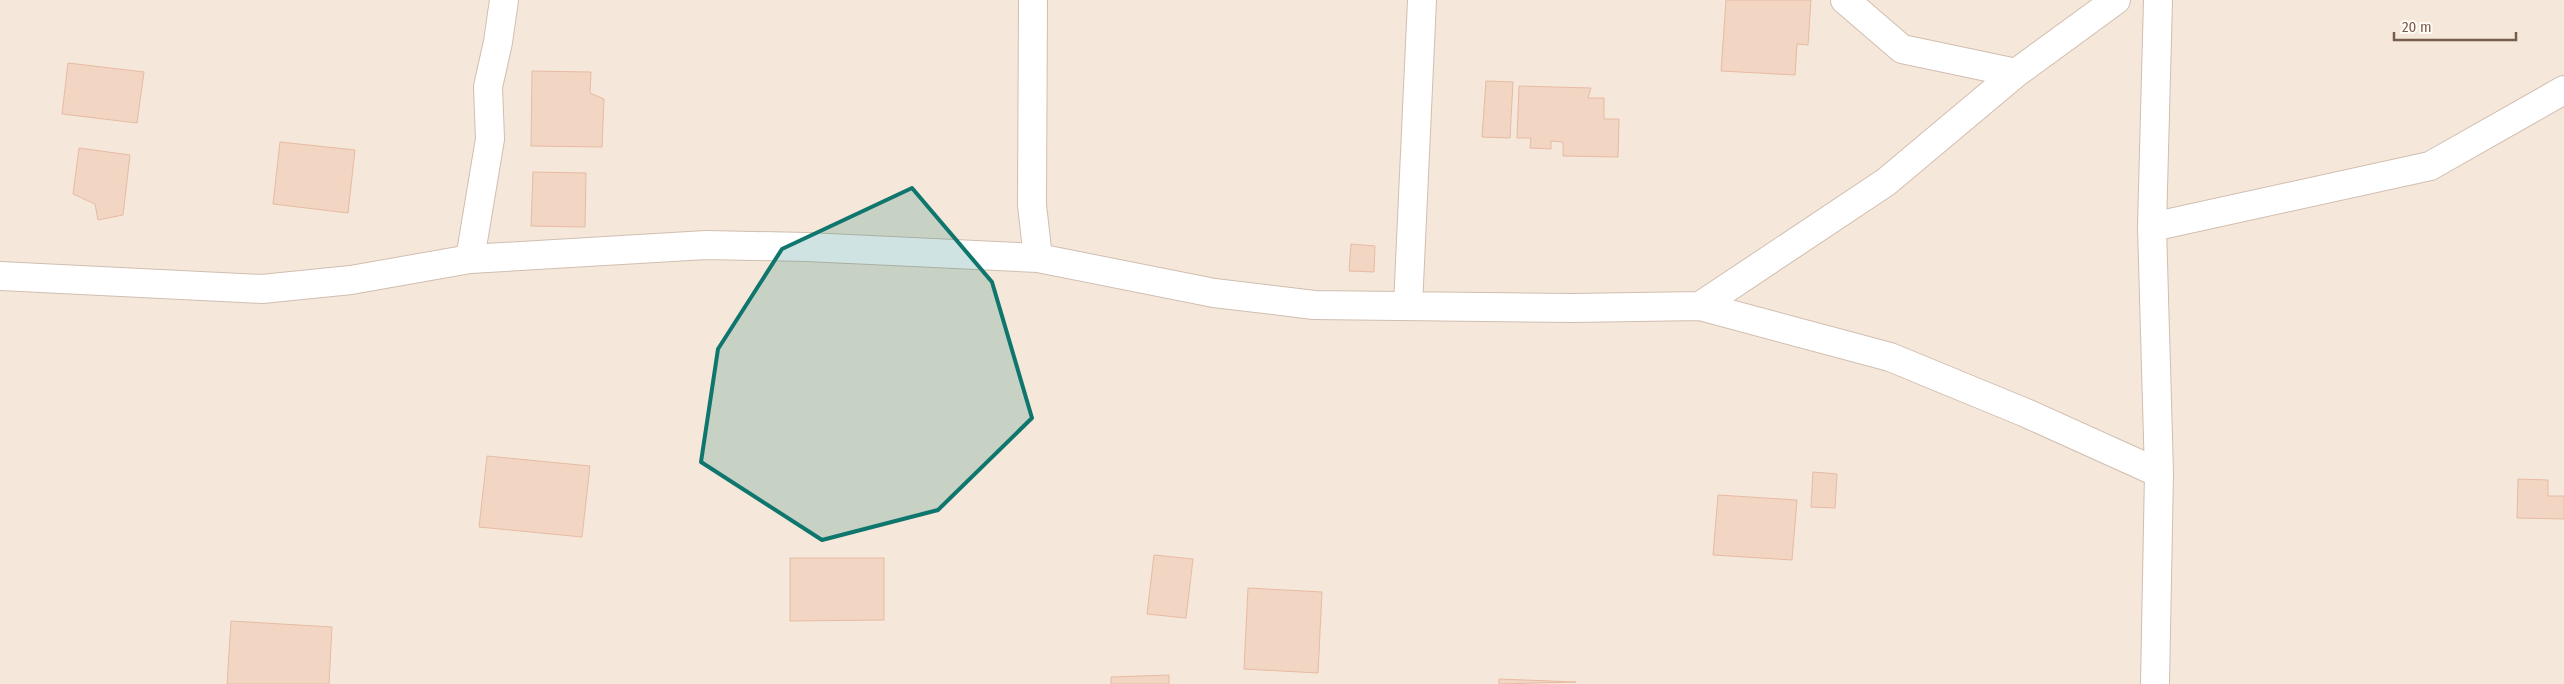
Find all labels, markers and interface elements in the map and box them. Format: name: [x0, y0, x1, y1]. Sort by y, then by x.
scale bar: [2394, 10, 2516, 42]
text: 20 m: [2402, 18, 2432, 36]

